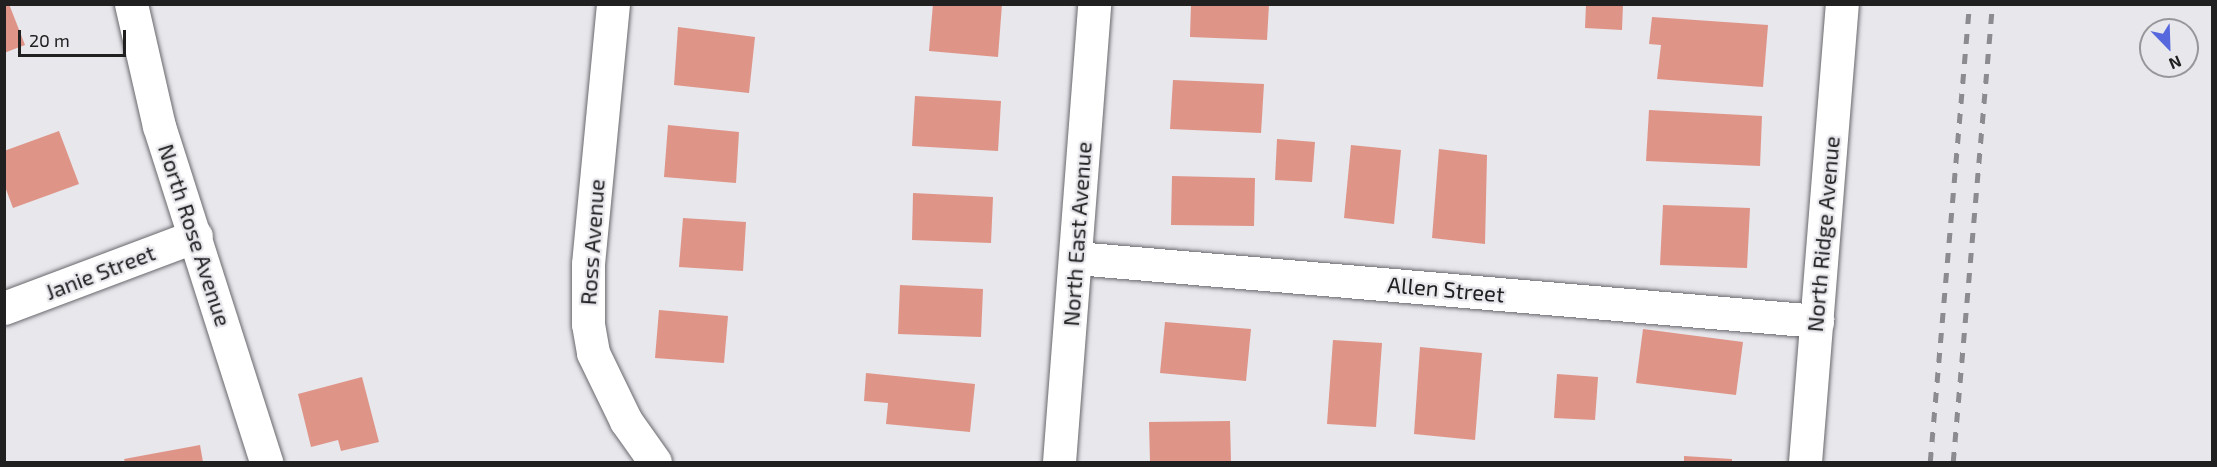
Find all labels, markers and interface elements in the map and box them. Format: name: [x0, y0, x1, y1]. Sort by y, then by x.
scale bar: [21, 18, 129, 56]
north arrow: [2139, 18, 2199, 78]
text: 20 m: [29, 29, 70, 51]
text: N: [2166, 52, 2184, 74]
street label: North Ridge Avenue: [1801, 135, 1845, 333]
street label: North Rose Avenue: [153, 140, 237, 330]
street label: North East Avenue: [1057, 141, 1097, 327]
street label: Ross Avenue: [574, 178, 610, 306]
street label: Janie Street: [41, 239, 159, 305]
street label: Allen Street: [1386, 271, 1506, 307]

